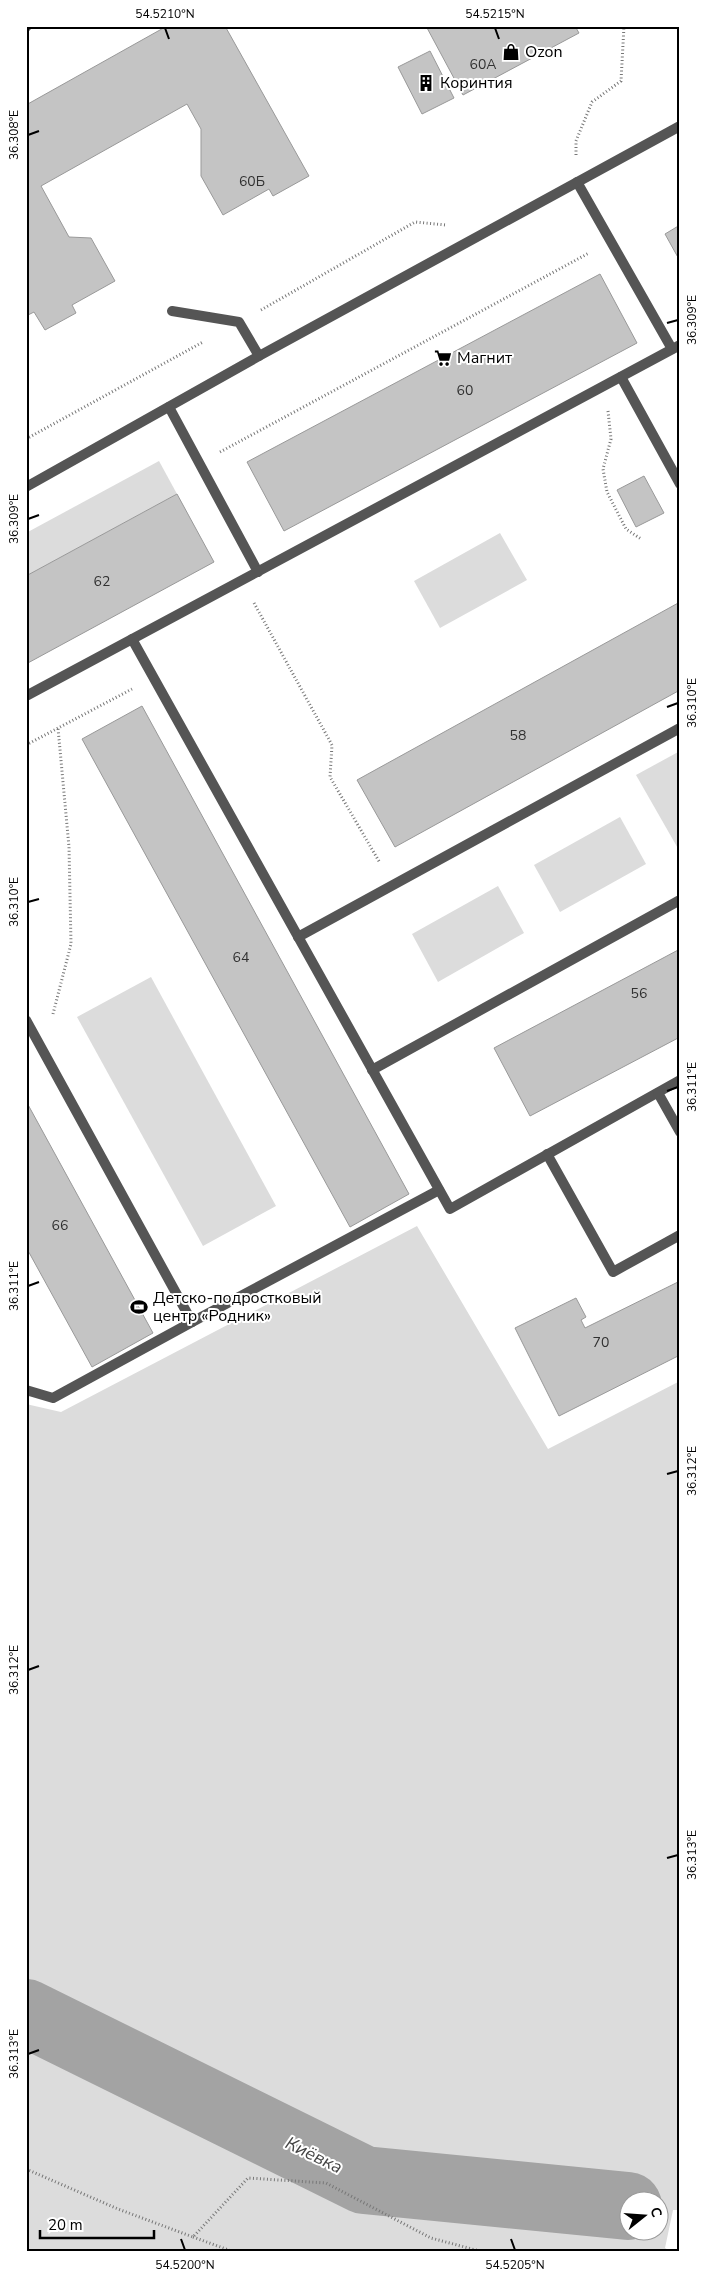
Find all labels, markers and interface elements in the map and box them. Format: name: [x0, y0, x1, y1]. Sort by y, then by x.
text: 54.5210°N: [135, 6, 195, 22]
text: 54.5215°N: [465, 6, 525, 22]
place label: Ozon: [525, 41, 563, 63]
shop icon: Ozon: [501, 42, 521, 62]
house number: 60А: [469, 55, 497, 74]
place label: Коринтия: [440, 72, 513, 94]
building icon: Коринтия: [416, 73, 436, 93]
text: 36.308°E: [6, 110, 22, 160]
house number: 60Б: [239, 172, 265, 191]
text: 36.309°E: [684, 295, 700, 345]
place label: Магнит: [457, 347, 513, 369]
supermarket icon: Магнит: [433, 348, 453, 368]
house number: 60: [457, 381, 473, 400]
text: 36.309°E: [6, 494, 22, 544]
house number: 62: [94, 572, 110, 591]
text: 36.310°E: [684, 678, 700, 728]
house number: 58: [510, 726, 526, 745]
text: 36.310°E: [6, 877, 22, 927]
house number: 64: [233, 948, 249, 967]
house number: 56: [631, 984, 647, 1003]
text: 36.311°E: [684, 1062, 700, 1112]
house number: 66: [52, 1216, 68, 1235]
text: 36.311°E: [6, 1261, 22, 1311]
place label: Детско-подростковый центр «Родник»: [153, 1287, 322, 1327]
sports icon: Детско-подростковый центр «Родник»: [129, 1297, 149, 1317]
house number: 70: [593, 1333, 609, 1352]
text: 36.312°E: [684, 1446, 700, 1496]
text: 36.312°E: [6, 1645, 22, 1695]
text: 36.313°E: [684, 1830, 700, 1880]
text: 36.313°E: [6, 2029, 22, 2079]
water label: Киёвка: [281, 2131, 347, 2179]
north arrow: [618, 2190, 668, 2240]
text: С: [645, 2205, 667, 2220]
scale bar: [40, 2208, 154, 2240]
text: 20 m: [48, 2215, 83, 2235]
text: 54.5200°N: [155, 2257, 215, 2273]
text: 54.5205°N: [485, 2257, 545, 2273]

